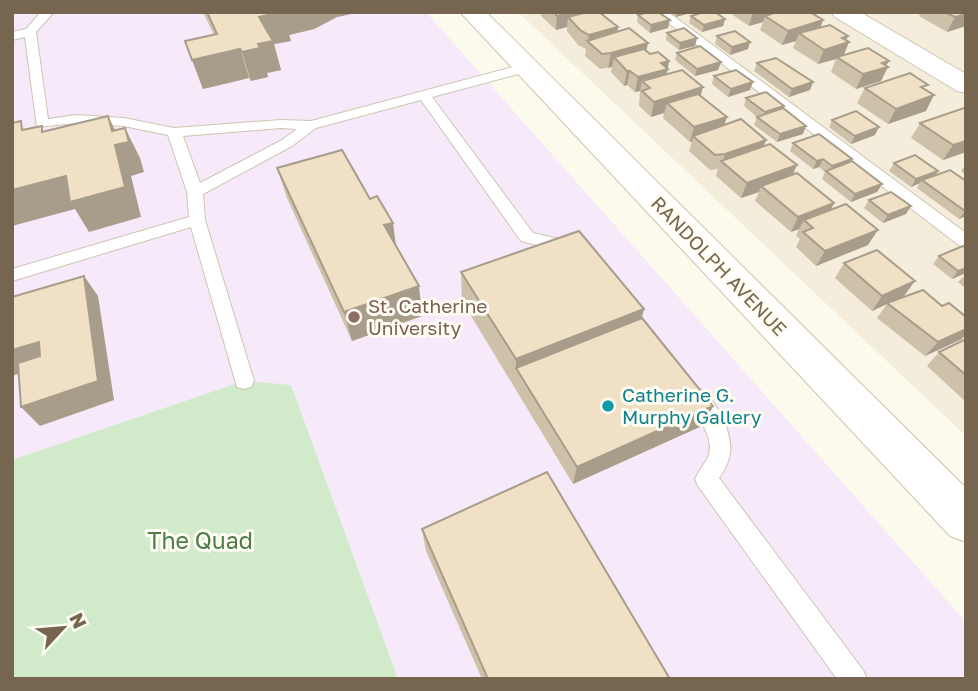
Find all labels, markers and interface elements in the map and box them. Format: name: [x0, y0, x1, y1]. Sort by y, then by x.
street label: RANDOLPH AVENUE: [647, 191, 792, 340]
place label: St. Catherine University: [368, 294, 487, 339]
marker: St. Catherine University: [346, 309, 362, 325]
place label: Catherine G. Murphy Gallery: [622, 383, 762, 428]
marker: Catherine G. Murphy Gallery: [600, 398, 616, 414]
park label: The Quad: [147, 526, 253, 554]
north arrow: [28, 593, 98, 663]
text: N: [65, 609, 92, 632]

